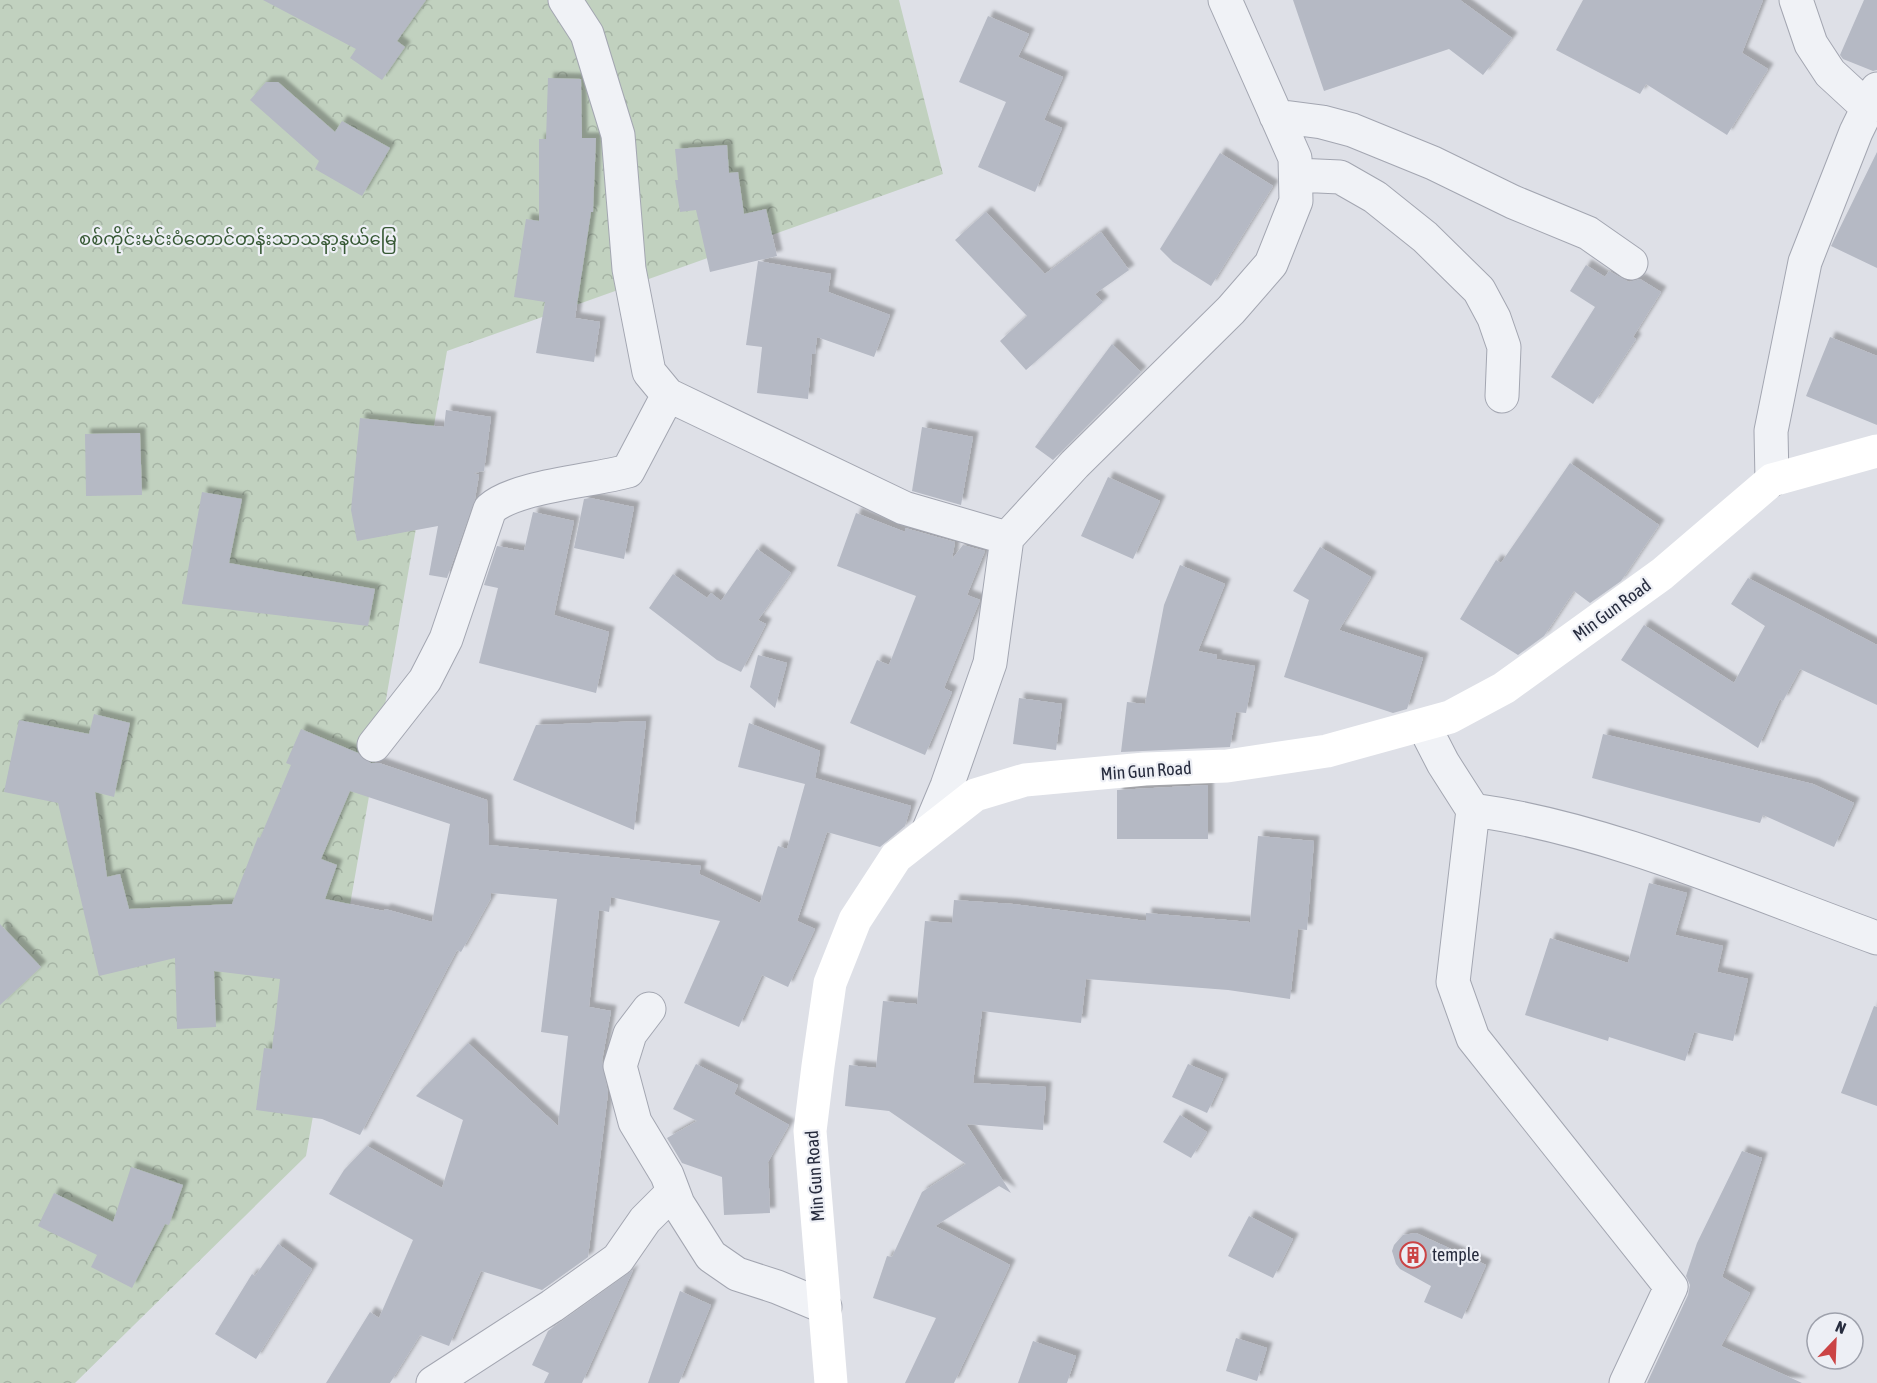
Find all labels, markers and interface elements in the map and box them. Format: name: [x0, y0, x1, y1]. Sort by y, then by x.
park label: စစ်ကိုင်းမင်းဝံတောင်တန်းသာသနာ့နယ်မြေ: [79, 225, 397, 254]
street label: Min Gun Road: [1569, 574, 1655, 645]
street label: Min Gun Road: [1100, 757, 1192, 784]
street label: Min Gun Road: [801, 1130, 828, 1222]
building icon: temple: [1398, 1240, 1428, 1270]
place label: temple: [1432, 1244, 1479, 1265]
north arrow: [1805, 1311, 1865, 1371]
text: N: [1833, 1317, 1849, 1337]

